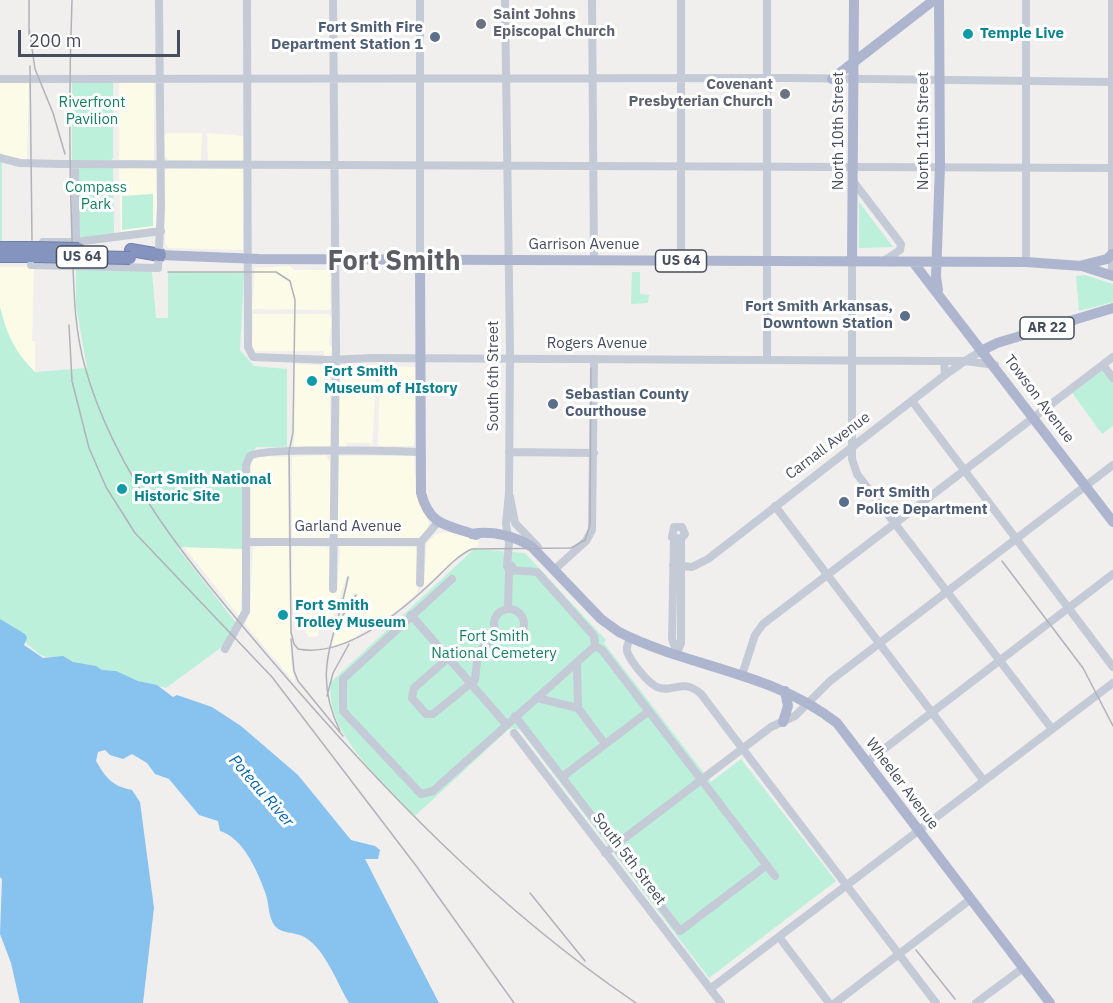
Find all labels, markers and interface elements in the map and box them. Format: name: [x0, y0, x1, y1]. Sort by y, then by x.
place label: Saint Johns Episcopal Church: [493, 6, 615, 41]
marker: Saint Johns Episcopal Church: [474, 17, 488, 31]
scale bar: [21, 18, 183, 56]
place label: Fort Smith Fire Department Station 1: [271, 19, 423, 54]
place label: Temple Live: [980, 25, 1064, 43]
marker: Temple Live: [961, 27, 975, 41]
text: 200 m: [29, 29, 81, 52]
marker: Fort Smith Fire Department Station 1: [428, 30, 442, 44]
street label: North 10th Street: [830, 72, 848, 190]
street label: North 11th Street: [915, 72, 933, 190]
place label: Covenant Presbyterian Church: [629, 76, 773, 111]
marker: Covenant Presbyterian Church: [778, 87, 792, 101]
park label: Riverfront Pavilion: [59, 94, 125, 129]
park label: Compass Park: [65, 179, 127, 214]
street label: Garrison Avenue: [528, 236, 640, 254]
road number: US 64: [56, 246, 107, 268]
district label: Fort Smith: [327, 246, 461, 278]
road number: US 64: [656, 250, 706, 272]
place label: Fort Smith Arkansas, Downtown Station: [745, 298, 893, 333]
marker: Fort Smith Arkansas, Downtown Station: [898, 309, 912, 323]
road number: AR 22: [1020, 317, 1074, 339]
street label: South 6th Street: [485, 321, 503, 431]
street label: Rogers Avenue: [547, 335, 647, 353]
street label: Towson Avenue: [1000, 352, 1078, 446]
place label: Fort Smith Museum of HIstory: [324, 363, 457, 398]
marker: Fort Smith Museum of HIstory: [305, 374, 319, 388]
place label: Sebastian County Courthouse: [565, 386, 689, 421]
marker: Sebastian County Courthouse: [546, 397, 560, 411]
street label: Carnall Avenue: [782, 408, 874, 484]
place label: Fort Smith National Historic Site: [134, 471, 271, 506]
marker: Fort Smith National Historic Site: [115, 482, 129, 496]
place label: Fort Smith Police Department: [856, 484, 987, 519]
marker: Fort Smith Police Department: [837, 495, 851, 509]
street label: Garland Avenue: [295, 518, 401, 536]
place label: Fort Smith Trolley Museum: [295, 597, 406, 632]
marker: Fort Smith Trolley Museum: [276, 608, 290, 622]
park label: Fort Smith National Cemetery: [431, 628, 557, 663]
street label: Wheeler Avenue: [862, 735, 942, 833]
water label: Poteau River: [225, 751, 297, 831]
street label: South 5th Street: [589, 809, 669, 909]

